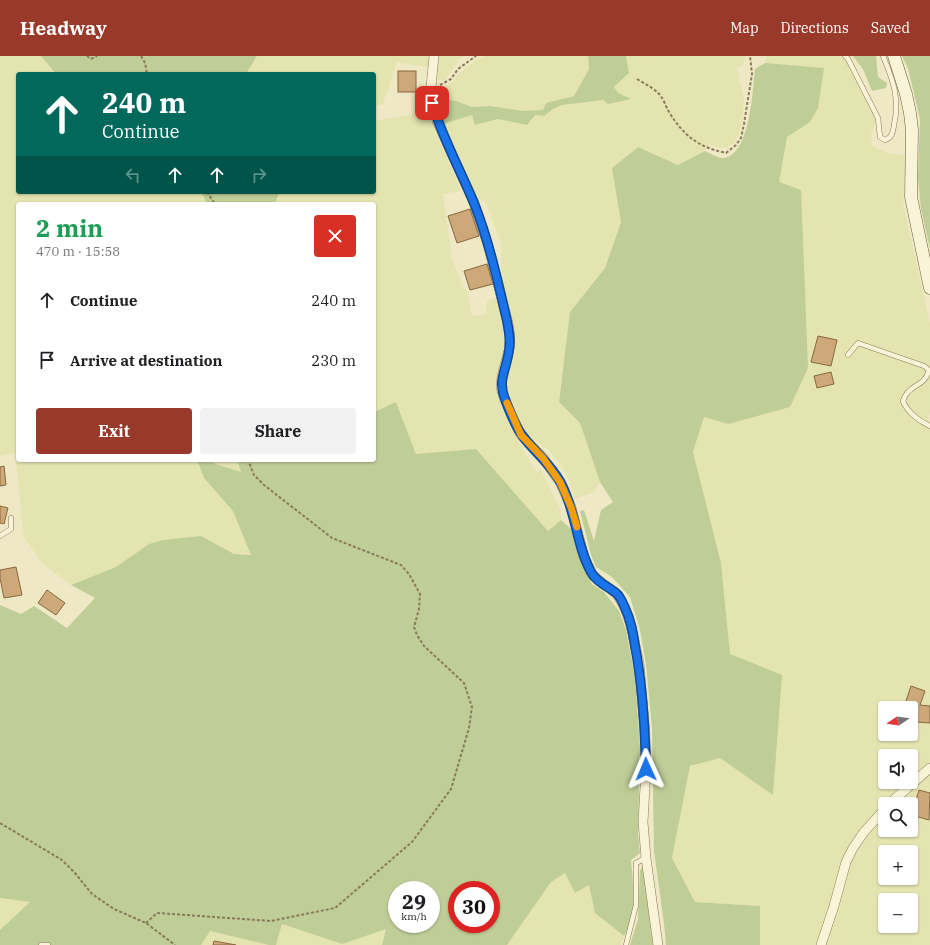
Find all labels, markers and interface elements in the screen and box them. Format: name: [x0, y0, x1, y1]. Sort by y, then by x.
text: Headway: [20, 16, 107, 40]
text: Map: [730, 19, 759, 37]
text: Directions: [781, 19, 849, 37]
text: Saved: [871, 19, 910, 37]
text: 240 m: [102, 84, 186, 121]
pin: [415, 86, 449, 120]
icon: ahead: [36, 88, 88, 140]
icon: arrive: [421, 92, 443, 114]
text: Continue: [102, 120, 179, 143]
icon: left: [122, 164, 144, 186]
icon: ahead: [164, 164, 186, 186]
icon: ahead: [206, 164, 228, 186]
icon: right: [248, 164, 270, 186]
text: 2 min: [36, 212, 103, 244]
button: close: [314, 215, 356, 257]
text: 470 m · 15:58: [36, 243, 120, 260]
icon: ahead: [36, 289, 58, 311]
text: Continue: [70, 291, 137, 310]
text: 240 m: [311, 291, 356, 310]
icon: arrive: [36, 349, 58, 371]
text: Arrive at destination: [70, 351, 222, 370]
text: 230 m: [311, 351, 356, 370]
button: Exit: [36, 408, 192, 454]
button: Share: [200, 408, 356, 454]
north arrow: [878, 701, 918, 741]
map controls: [878, 701, 918, 933]
position arrow: [625, 748, 667, 790]
button: sound: [878, 749, 918, 789]
button: search: [878, 797, 918, 837]
button: +: [878, 845, 918, 885]
speed limit sign: 30: [448, 881, 500, 933]
text: 29: [402, 888, 426, 915]
button: −: [878, 893, 918, 933]
text: km/h: [401, 910, 427, 923]

